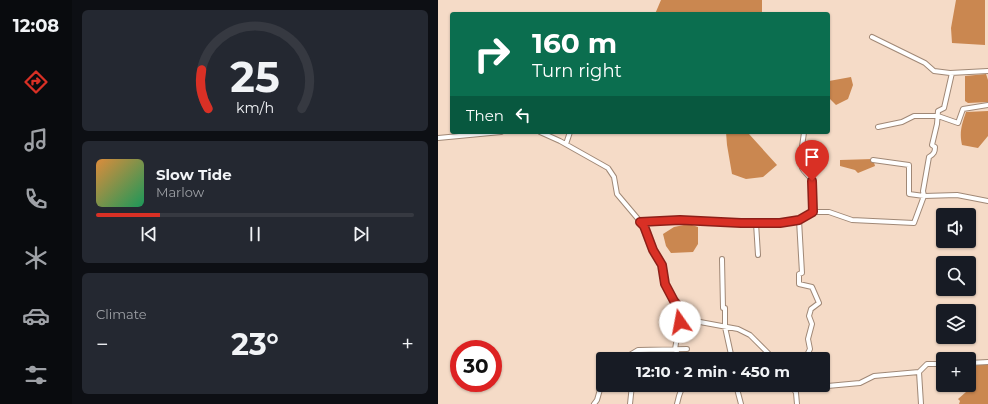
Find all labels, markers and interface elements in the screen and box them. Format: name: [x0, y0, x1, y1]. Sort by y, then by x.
text: 12:08: [13, 15, 59, 37]
text: 160 m: [532, 26, 617, 60]
icon: right: [466, 28, 518, 80]
text: 25: [230, 51, 280, 101]
text: Turn right: [532, 60, 622, 82]
icon: directions: [22, 68, 50, 96]
text: km/h: [236, 98, 274, 116]
icon: left: [512, 104, 534, 126]
text: Then: [466, 106, 504, 125]
icon: music: [22, 126, 50, 154]
pin: [795, 140, 829, 181]
icon: arrive: [801, 146, 823, 168]
text: Slow Tide: [156, 165, 232, 184]
text: Marlow: [156, 184, 204, 200]
icon: phone: [22, 185, 50, 213]
map controls: [936, 208, 976, 392]
button: sound: [936, 208, 976, 248]
icon: previous: [138, 223, 160, 245]
icon: pause: [244, 223, 266, 245]
icon: next: [350, 223, 372, 245]
icon: climate: [22, 244, 50, 272]
button: search: [936, 256, 976, 296]
position arrow: [659, 301, 701, 343]
icon: car: [22, 302, 50, 330]
button: layers: [936, 304, 976, 344]
text: Climate: [96, 306, 147, 322]
text: 23°: [231, 326, 279, 363]
text: −: [96, 331, 109, 358]
text: +: [401, 331, 414, 358]
speed limit sign: 30: [450, 340, 502, 392]
button: +: [936, 352, 976, 392]
icon: filters: [22, 361, 50, 389]
text: 12:10 · 2 min · 450 m: [636, 362, 790, 381]

